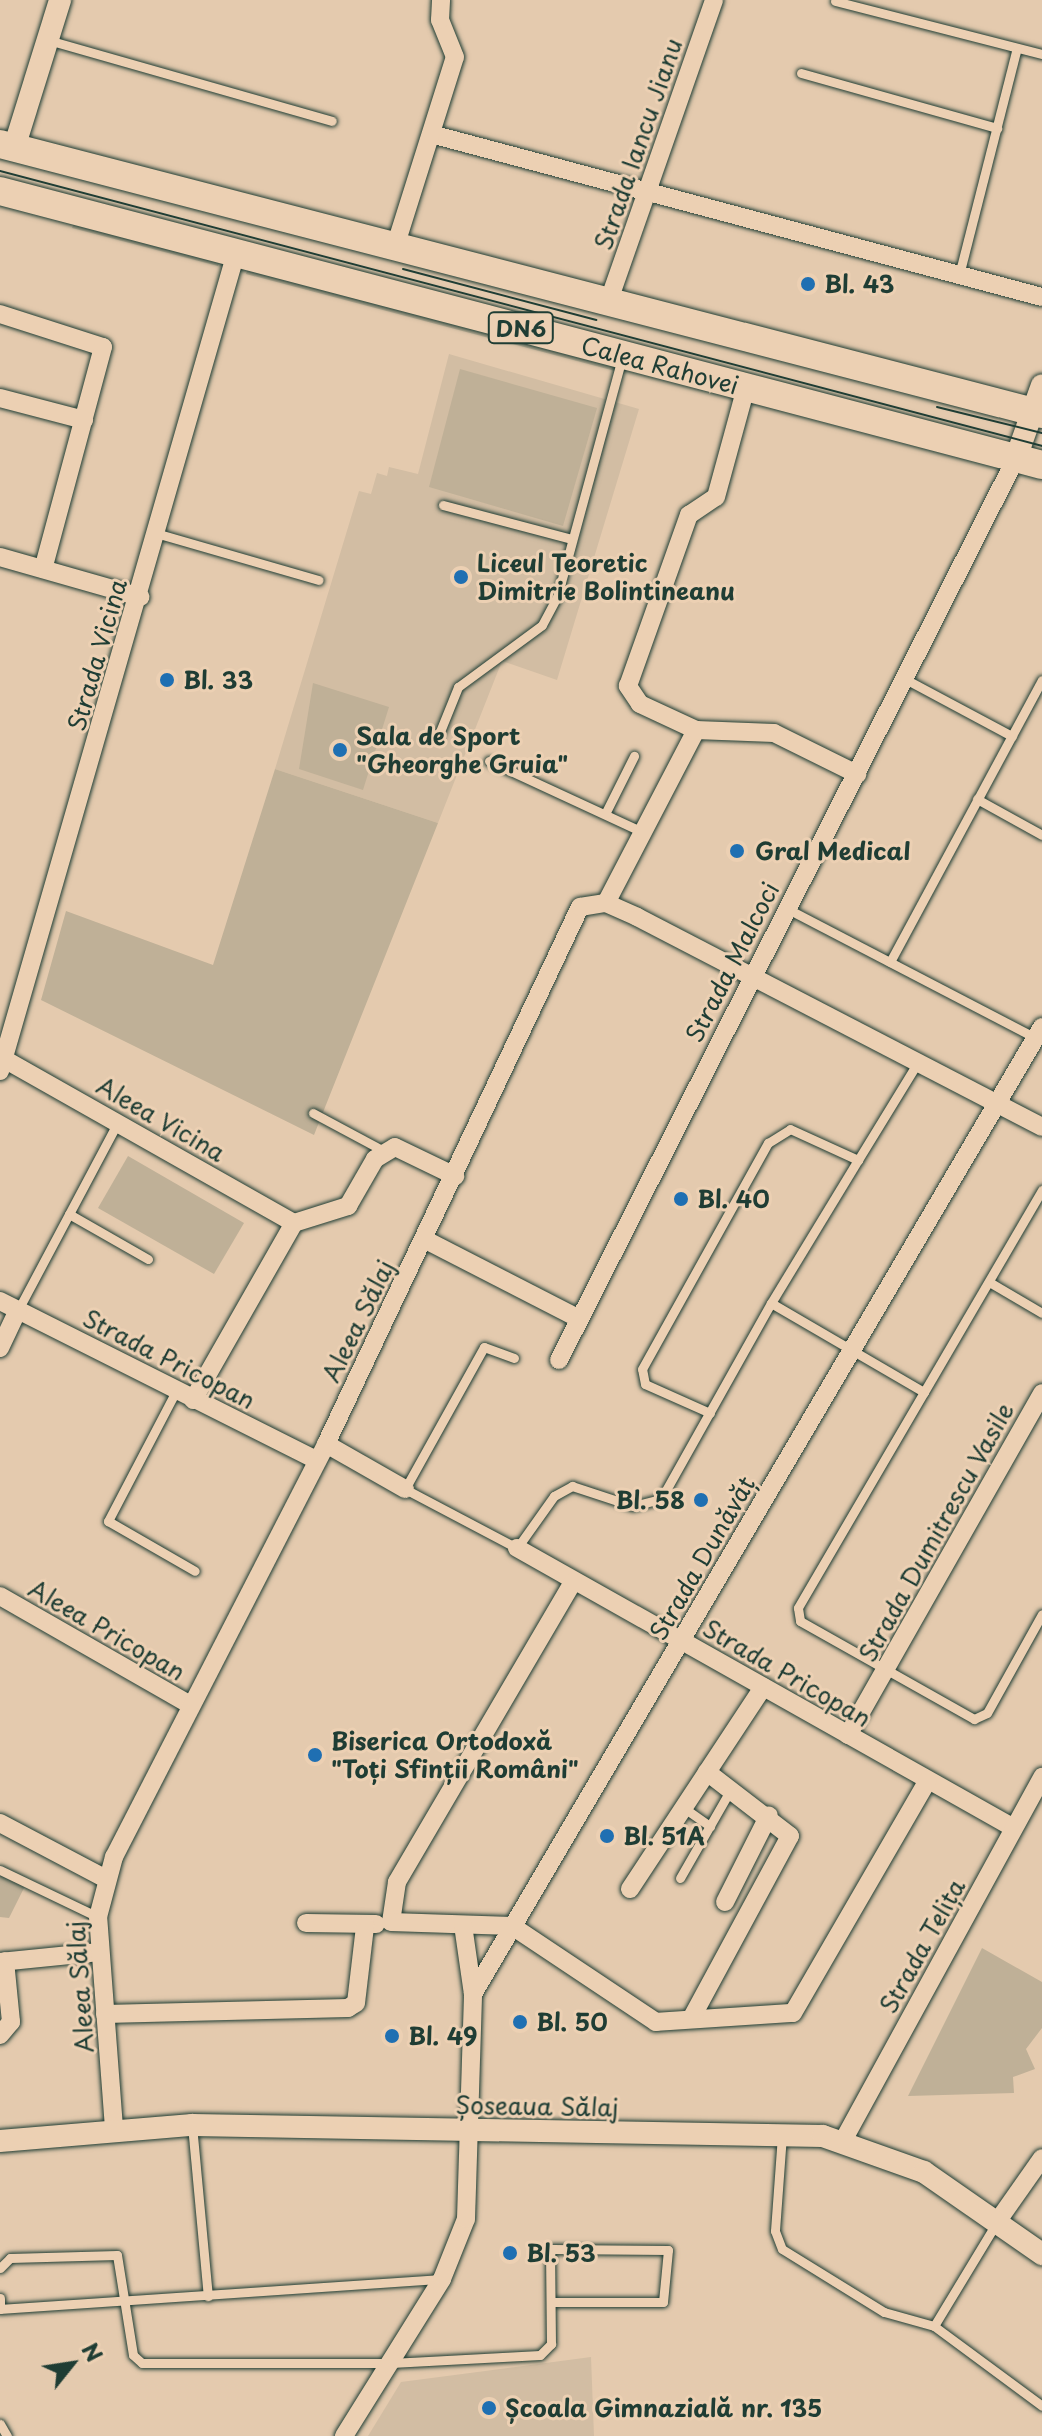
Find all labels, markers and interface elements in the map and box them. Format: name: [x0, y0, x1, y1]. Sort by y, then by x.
street label: Strada Iancu Jianu: [589, 36, 687, 252]
place label: Bl. 43: [824, 270, 894, 298]
marker: Bl. 43: [799, 275, 817, 293]
road number: DN6: [487, 310, 555, 346]
street label: Calea Rahovei: [577, 330, 743, 400]
place label: Liceul Teoretic Dimitrie Bolintineanu: [477, 549, 736, 605]
marker: Liceul Teoretic Dimitrie Bolintineanu: [452, 568, 470, 586]
street label: Strada Vicina: [61, 575, 133, 735]
place label: Bl. 33: [183, 666, 252, 694]
marker: Bl. 33: [158, 671, 176, 689]
place label: Sala de Sport "Gheorghe Gruia": [356, 722, 570, 778]
marker: Sala de Sport "Gheorghe Gruia": [331, 741, 349, 759]
place label: Gral Medical: [755, 837, 911, 865]
marker: Gral Medical: [726, 840, 748, 862]
street label: Strada Malcoci: [679, 878, 785, 1046]
street label: Aleea Vicina: [91, 1070, 231, 1168]
place label: Bl. 40: [697, 1185, 769, 1213]
marker: Bl. 40: [672, 1190, 690, 1208]
street label: Aleea Sălaj: [316, 1255, 400, 1387]
street label: Strada Pricopan: [78, 1303, 260, 1415]
street label: Strada Dumitrescu Vasile: [852, 1396, 1020, 1668]
street label: Strada Dunăvăț: [643, 1470, 761, 1646]
place label: Bl. 58: [617, 1486, 685, 1514]
marker: Bl. 58: [692, 1491, 710, 1509]
street label: Aleea Pricopan: [23, 1573, 191, 1687]
street label: Strada Pricopan: [698, 1613, 876, 1733]
place label: Biserica Ortodoxă "Toți Sfinții Români": [331, 1727, 578, 1783]
marker: Biserica Ortodoxă "Toți Sfinții Români": [306, 1746, 324, 1764]
place label: Bl. 51A: [623, 1822, 705, 1850]
marker: Bl. 51A: [598, 1827, 616, 1845]
street label: Strada Telița: [873, 1873, 971, 2019]
street label: Aleea Sălaj: [61, 1920, 99, 2054]
place label: Bl. 50: [536, 2008, 607, 2036]
marker: Bl. 50: [511, 2013, 529, 2031]
place label: Bl. 49: [408, 2022, 476, 2050]
marker: Bl. 49: [383, 2027, 401, 2045]
street label: Șoseaua Sălaj: [455, 2090, 619, 2122]
place label: Bl. 53: [526, 2239, 595, 2267]
marker: Bl. 53: [501, 2244, 519, 2262]
north arrow: [32, 2324, 112, 2404]
text: N: [75, 2336, 112, 2368]
place label: Școala Gimnazială nr. 135: [505, 2394, 826, 2422]
marker: Școala Gimnazială nr. 135: [480, 2399, 498, 2417]

